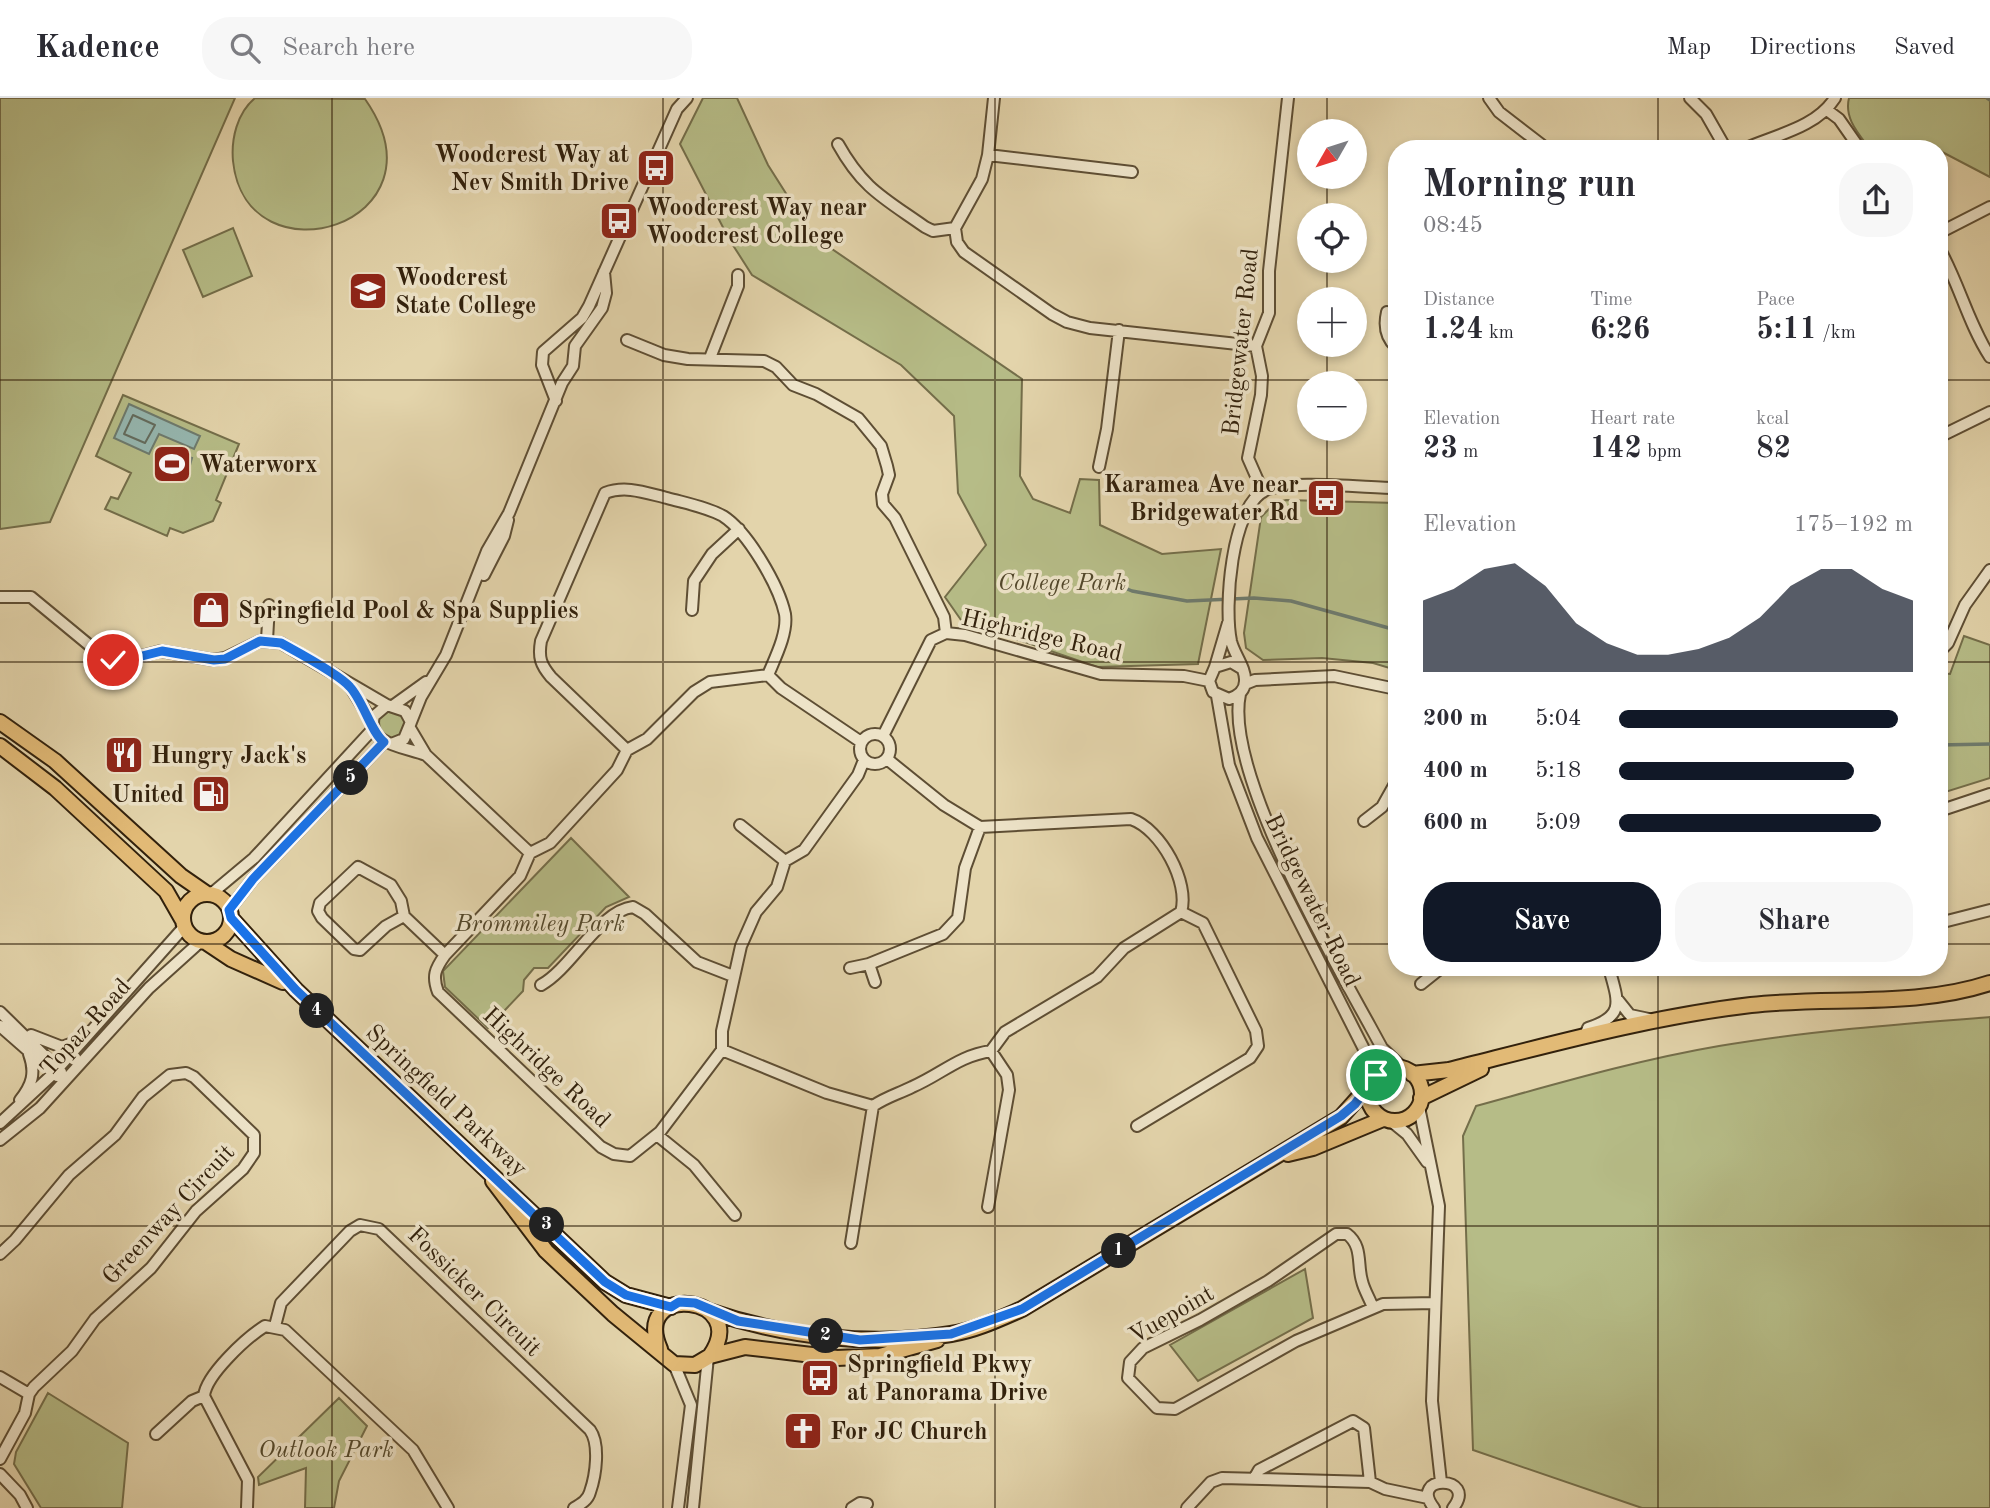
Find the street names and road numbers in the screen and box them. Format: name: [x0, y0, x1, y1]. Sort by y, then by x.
street label: Bridgewater Road: [1220, 247, 1264, 437]
street label: Highridge Road: [959, 607, 1124, 667]
street label: Bridgewater Road: [1259, 811, 1363, 991]
street label: Topaz Road: [37, 975, 136, 1082]
street label: Highridge Road: [477, 1004, 614, 1133]
street label: Springfield Parkway: [360, 1021, 531, 1182]
street label: Greenway Circuit: [99, 1141, 240, 1290]
street label: Fossicker Circuit: [402, 1223, 545, 1362]
street label: Vuepoint: [1126, 1282, 1218, 1350]

